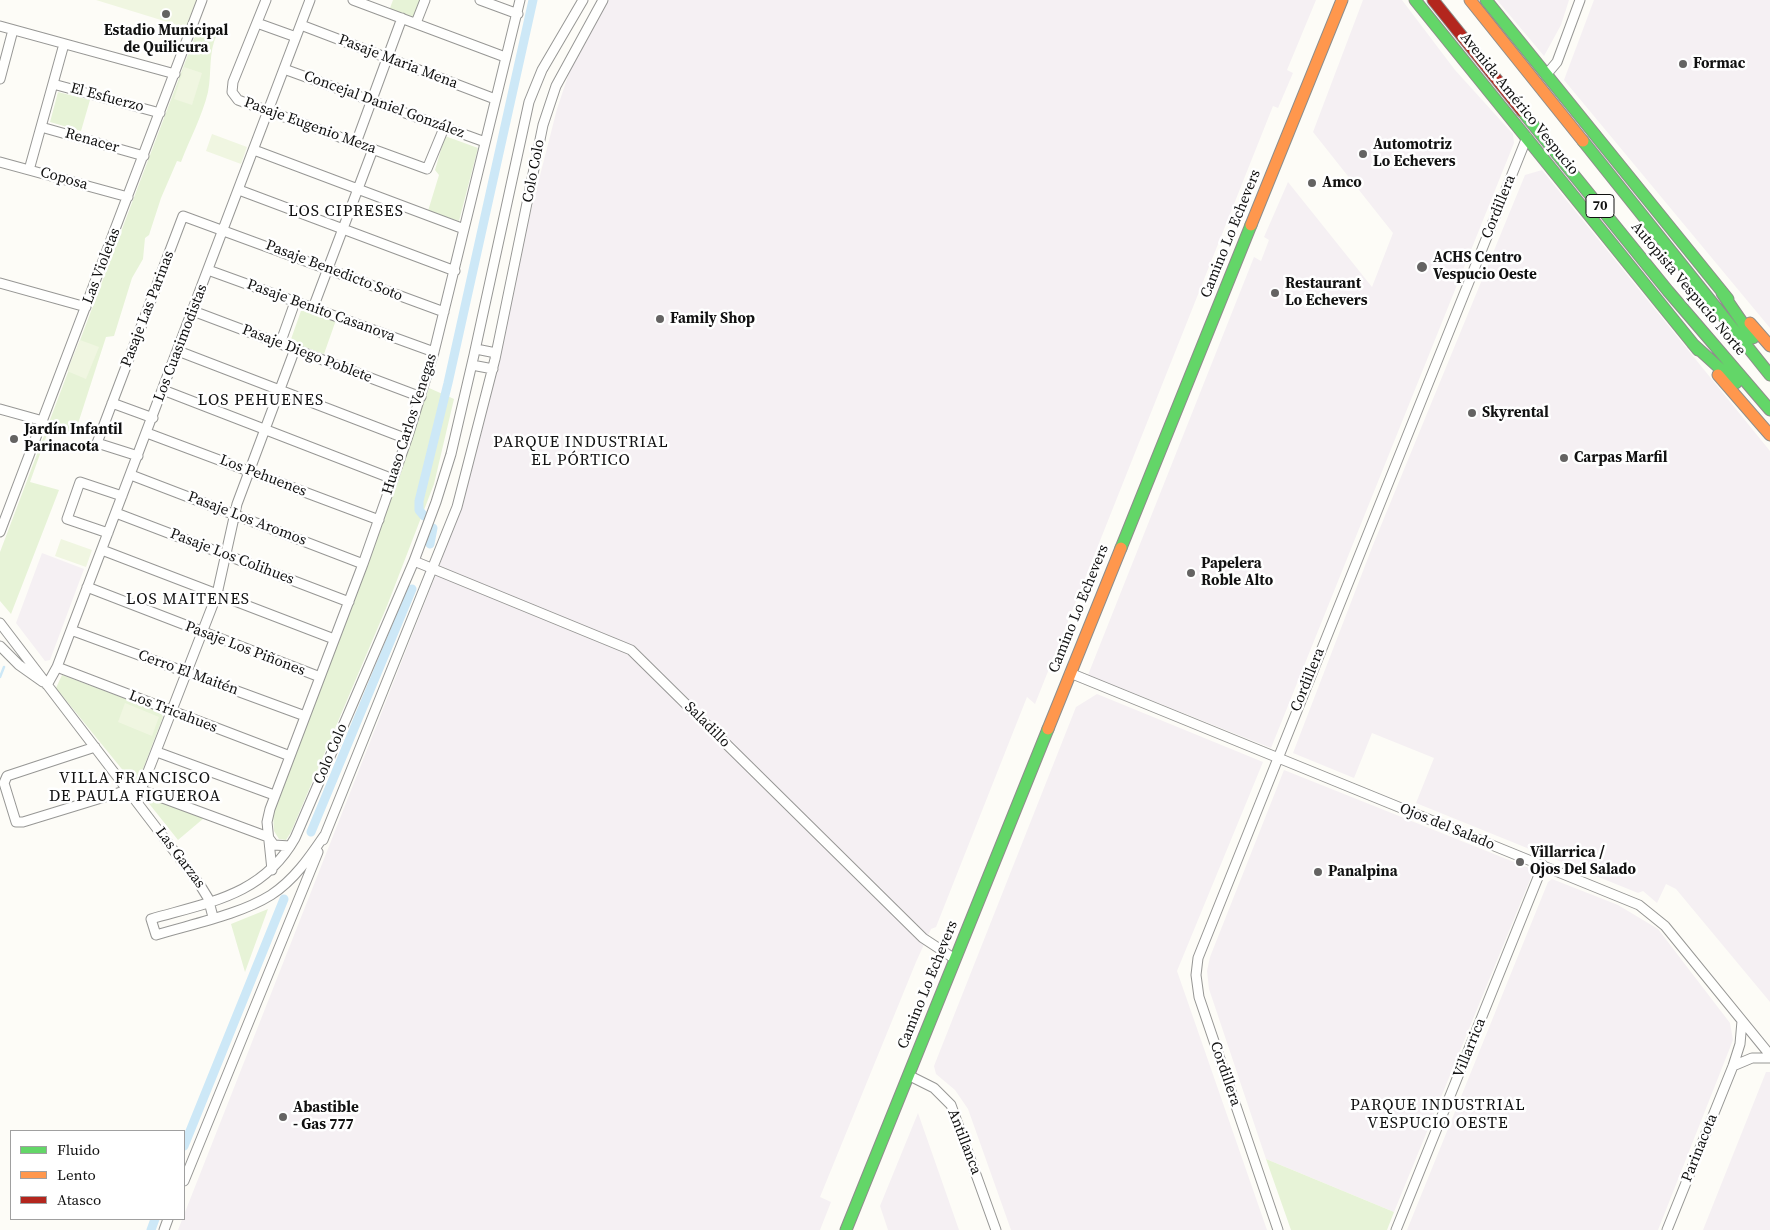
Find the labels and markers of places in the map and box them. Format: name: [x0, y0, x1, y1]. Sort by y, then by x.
marker: Estadio Municipal de Quilicura: [160, 8, 172, 20]
place label: Estadio Municipal de Quilicura: [104, 22, 228, 57]
place label: Formac: [1693, 55, 1745, 73]
marker: Formac: [1677, 58, 1689, 70]
place label: Automotriz Lo Echevers: [1373, 136, 1456, 171]
marker: Automotriz Lo Echevers: [1357, 148, 1369, 160]
place label: Amco: [1322, 174, 1362, 192]
marker: Amco: [1306, 177, 1318, 189]
place label: ACHS Centro Vespucio Oeste: [1433, 249, 1537, 284]
marker: ACHS Centro Vespucio Oeste: [1415, 260, 1429, 274]
place label: Restaurant Lo Echevers: [1285, 275, 1368, 310]
marker: Restaurant Lo Echevers: [1269, 287, 1281, 299]
place label: Family Shop: [670, 310, 755, 328]
marker: Family Shop: [654, 313, 666, 325]
place label: Skyrental: [1482, 404, 1549, 422]
marker: Skyrental: [1466, 407, 1478, 419]
place label: Jardín Infantil Parinacota: [24, 421, 123, 456]
marker: Jardín Infantil Parinacota: [8, 433, 20, 445]
place label: Carpas Marfil: [1574, 449, 1668, 467]
marker: Carpas Marfil: [1558, 452, 1570, 464]
place label: Papelera Roble Alto: [1201, 555, 1273, 590]
marker: Papelera Roble Alto: [1185, 567, 1197, 579]
place label: Villarrica / Ojos Del Salado: [1530, 844, 1636, 879]
marker: Villarrica / Ojos Del Salado: [1514, 856, 1526, 868]
place label: Panalpina: [1328, 863, 1398, 881]
marker: Panalpina: [1312, 866, 1324, 878]
place label: Abastible - Gas 777: [293, 1099, 359, 1134]
marker: Abastible - Gas 777: [277, 1111, 289, 1123]

